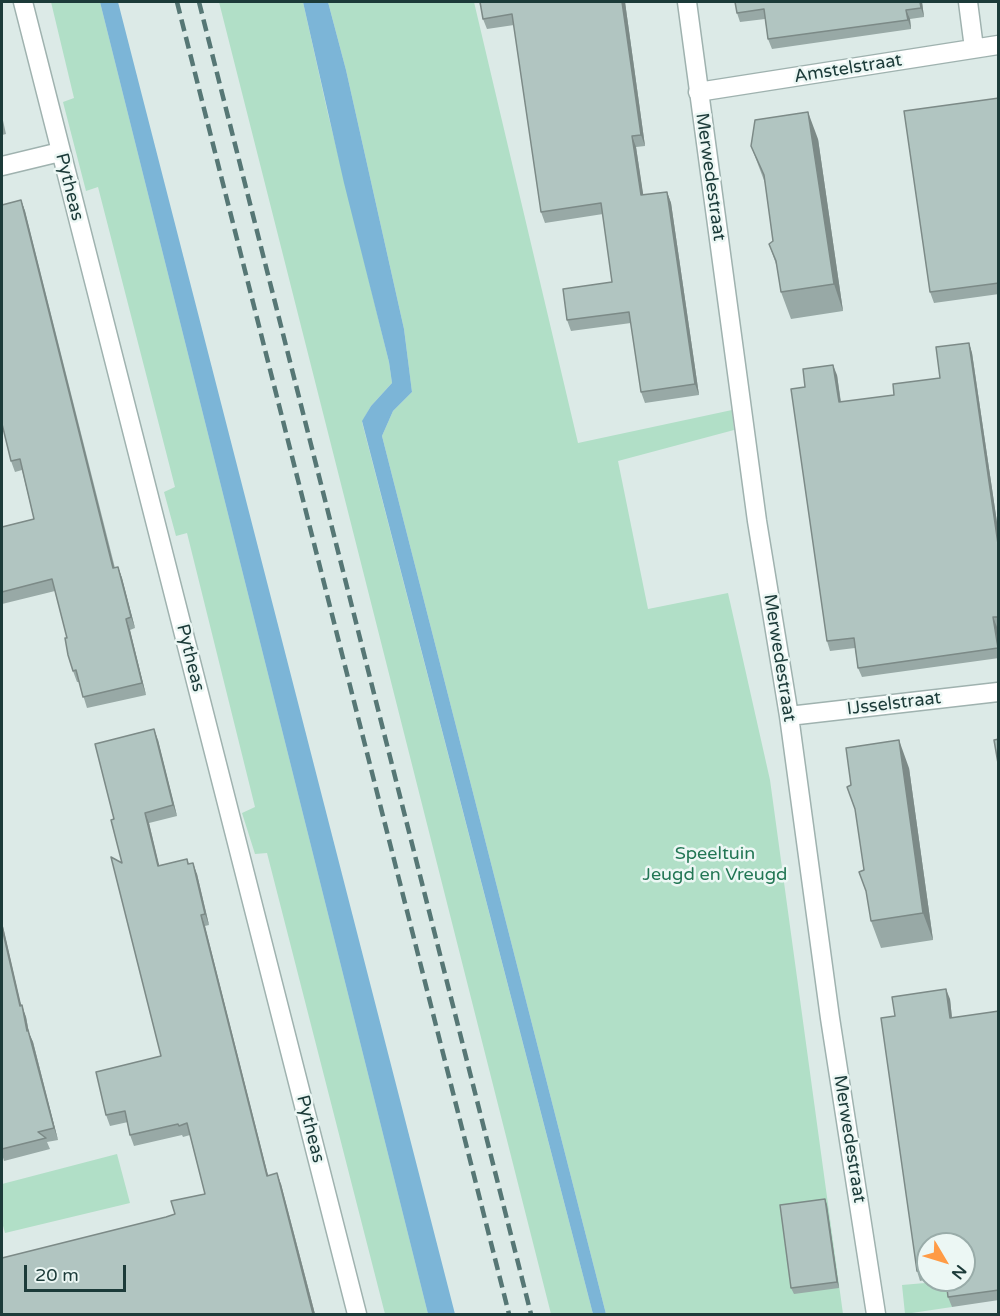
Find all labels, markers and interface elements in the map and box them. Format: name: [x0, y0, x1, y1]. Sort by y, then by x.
street label: Amstelstraat: [792, 50, 904, 88]
street label: Merwedestraat: [690, 111, 730, 243]
street label: Pytheas: [50, 151, 88, 223]
street label: Merwedestraat: [758, 592, 800, 724]
street label: Pytheas: [171, 622, 209, 694]
street label: IJsselstraat: [846, 688, 942, 720]
park label: Speeltuin Jeugd en Vreugd: [643, 843, 787, 886]
street label: Merwedestraat: [828, 1073, 870, 1205]
street label: Pytheas: [291, 1093, 329, 1165]
north arrow: [916, 1232, 976, 1292]
scale bar: [27, 1253, 129, 1291]
text: N: [947, 1261, 970, 1283]
text: 20 m: [35, 1264, 79, 1286]

